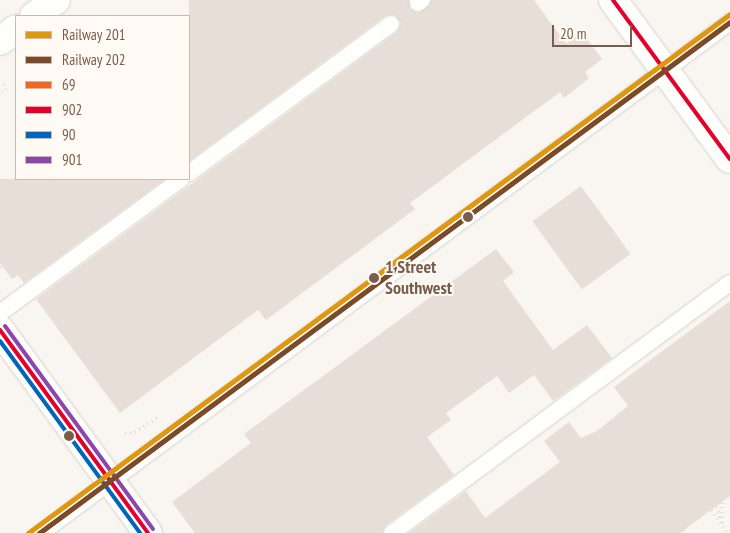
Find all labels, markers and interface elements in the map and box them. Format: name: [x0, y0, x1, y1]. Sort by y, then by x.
legend: [15, 15, 190, 180]
scale bar: [555, 15, 635, 47]
text: 20 m: [560, 24, 586, 43]
text: Railway 201: [62, 25, 125, 44]
text: Railway 202: [62, 50, 125, 69]
text: 69: [62, 75, 76, 94]
text: 902: [62, 100, 82, 119]
text: 90: [62, 125, 76, 144]
text: 901: [62, 150, 82, 169]
unlabelled marker: [463, 212, 473, 222]
place label: 1 Street Southwest: [385, 257, 452, 300]
marker: 1 Street Southwest: [367, 271, 381, 285]
unlabelled marker: [64, 431, 74, 441]

